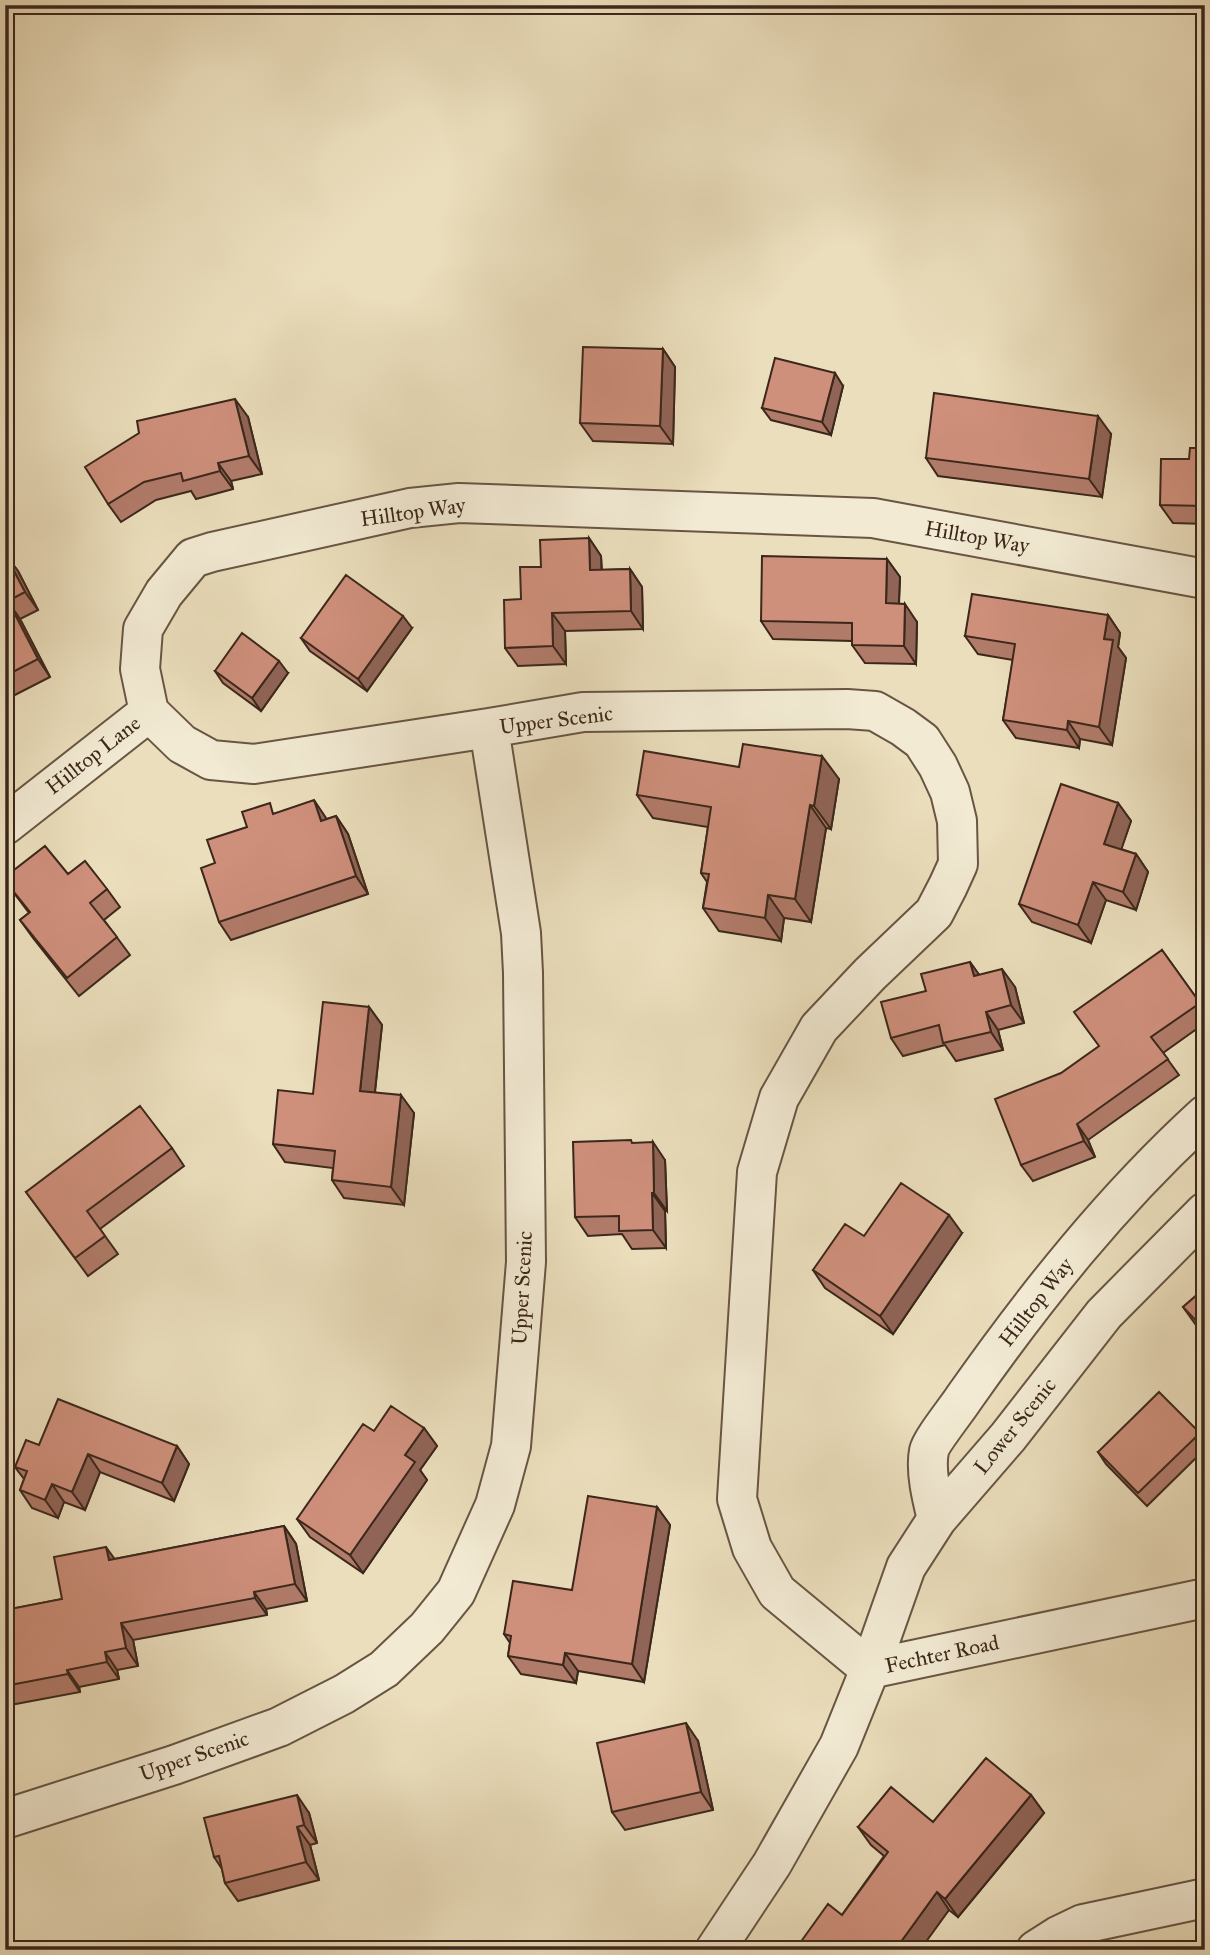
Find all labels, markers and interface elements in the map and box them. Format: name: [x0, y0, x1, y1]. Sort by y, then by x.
street label: Hilltop Way: [359, 492, 468, 532]
street label: Hilltop Way: [923, 515, 1032, 559]
street label: Upper Scenic: [498, 700, 614, 740]
street label: Hilltop Lane: [40, 710, 146, 800]
street label: Upper Scenic: [506, 1230, 538, 1346]
street label: Hilltop Way: [993, 1251, 1080, 1352]
street label: Lower Scenic: [968, 1372, 1062, 1479]
street label: Fechter Road: [883, 1629, 1002, 1679]
street label: Upper Scenic: [136, 1725, 252, 1787]

